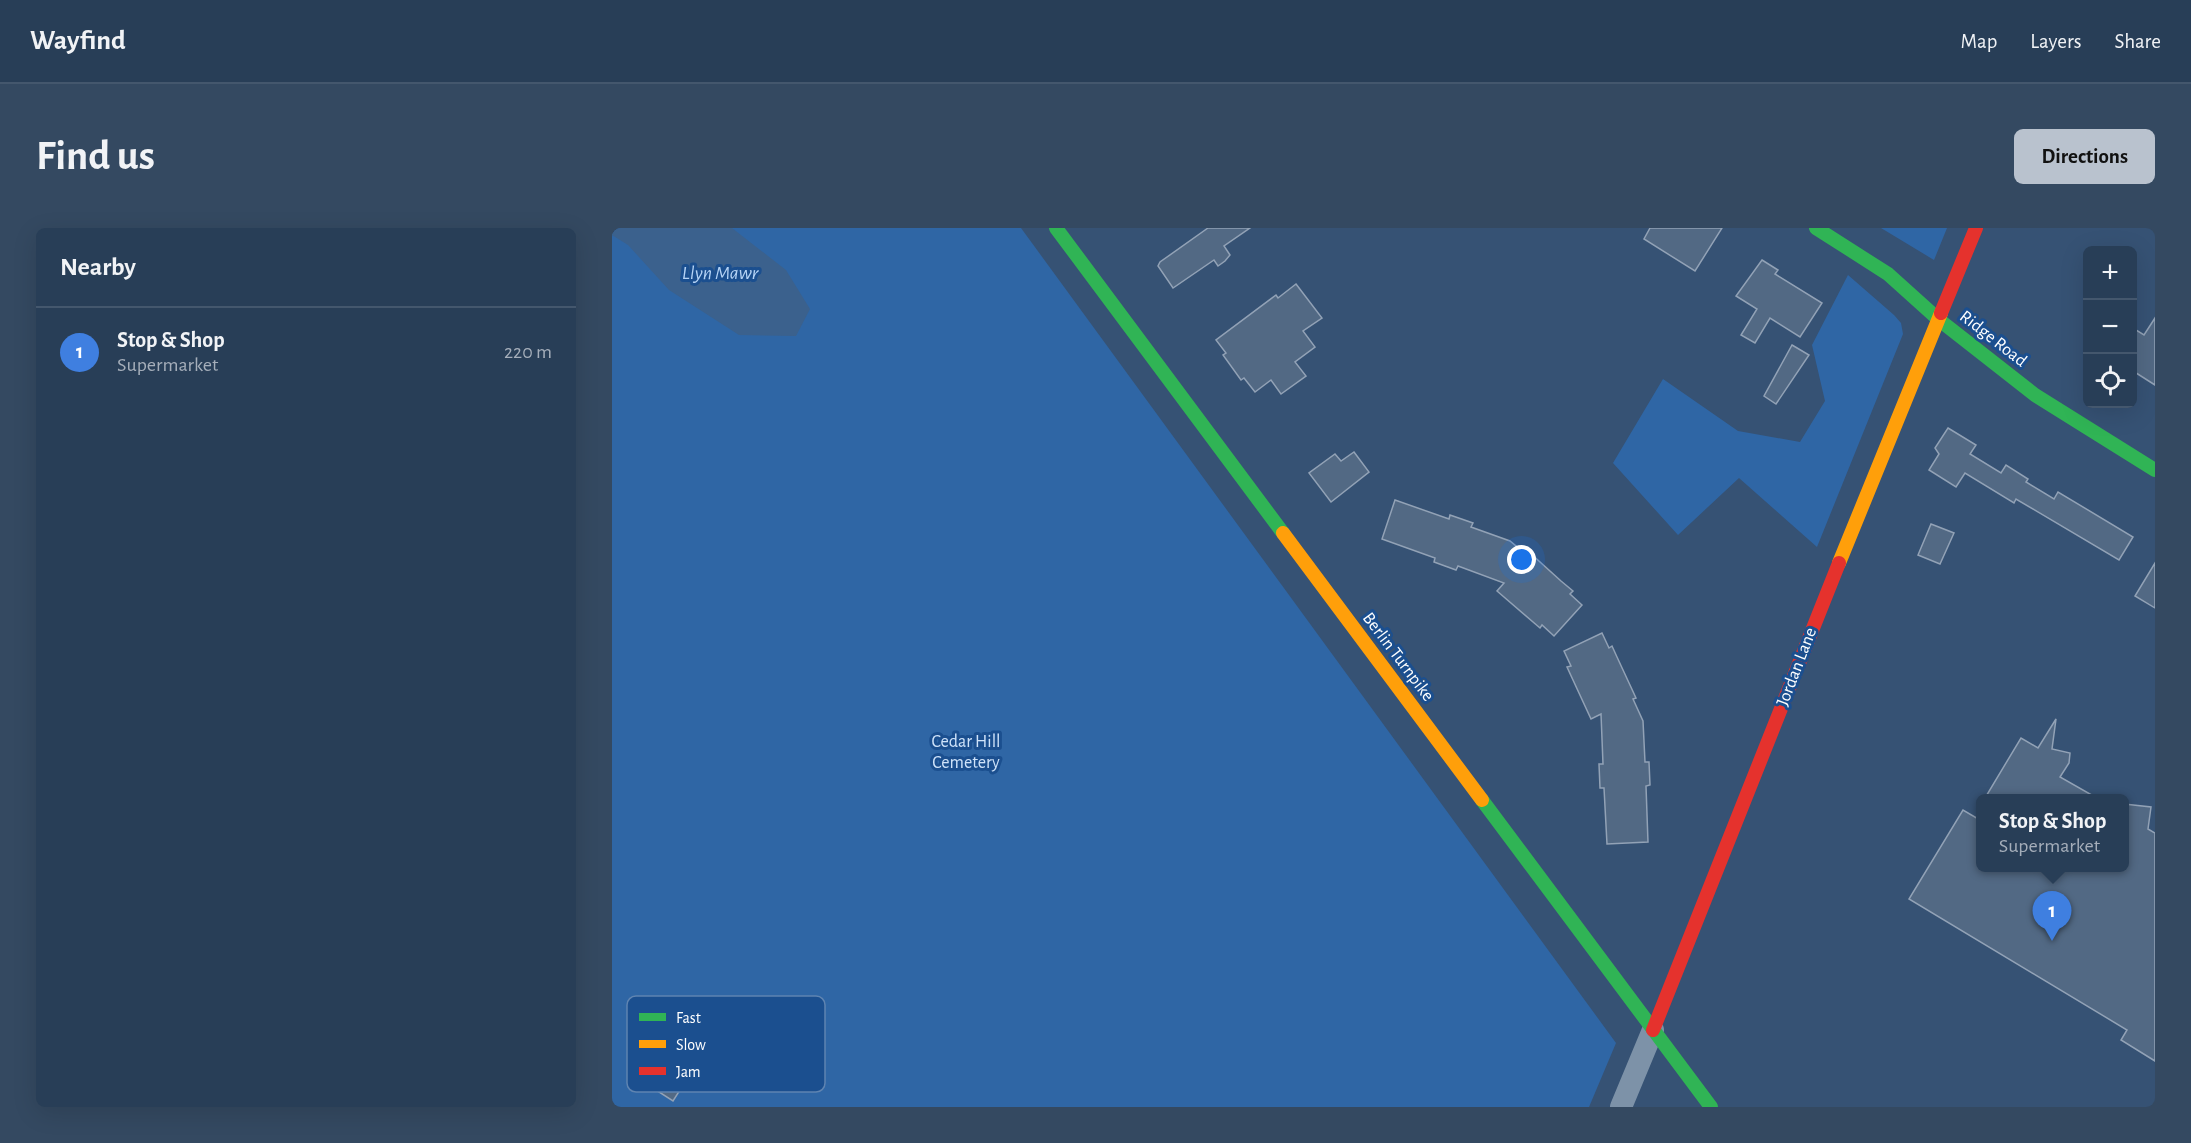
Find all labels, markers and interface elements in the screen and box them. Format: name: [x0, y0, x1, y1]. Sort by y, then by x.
text: Wayfind: [30, 27, 126, 55]
text: Map: [1961, 31, 1997, 52]
text: Layers: [2030, 31, 2081, 52]
text: Share: [2114, 31, 2161, 52]
button: Directions: [2014, 129, 2155, 184]
text: Find us: [36, 135, 155, 177]
map controls: [2083, 246, 2137, 408]
button: +: [2083, 246, 2137, 300]
text: Nearby: [60, 254, 136, 280]
water label: Llyn Mawr: [682, 263, 759, 283]
button: −: [2083, 300, 2137, 354]
street label: Ridge Road: [1956, 307, 2030, 371]
text: Stop & Shop: [117, 329, 225, 351]
text: 1: [76, 342, 83, 362]
text: 220 m: [504, 342, 552, 362]
button: locate: [2083, 354, 2137, 408]
text: Supermarket: [117, 355, 218, 375]
your location: [1507, 545, 1536, 574]
street label: Berlin Turnpike: [1359, 609, 1437, 705]
street label: Jordan Lane: [1774, 625, 1820, 709]
park label: Cedar Hill Cemetery: [931, 733, 1001, 772]
popup: [1976, 794, 2129, 872]
text: Stop & Shop: [1999, 810, 2106, 832]
text: Supermarket: [1999, 836, 2100, 856]
pin: 1: [2032, 892, 2072, 941]
legend: [627, 996, 825, 1092]
text: Fast: [676, 1010, 701, 1026]
text: Slow: [676, 1037, 706, 1053]
text: Jam: [676, 1064, 701, 1080]

